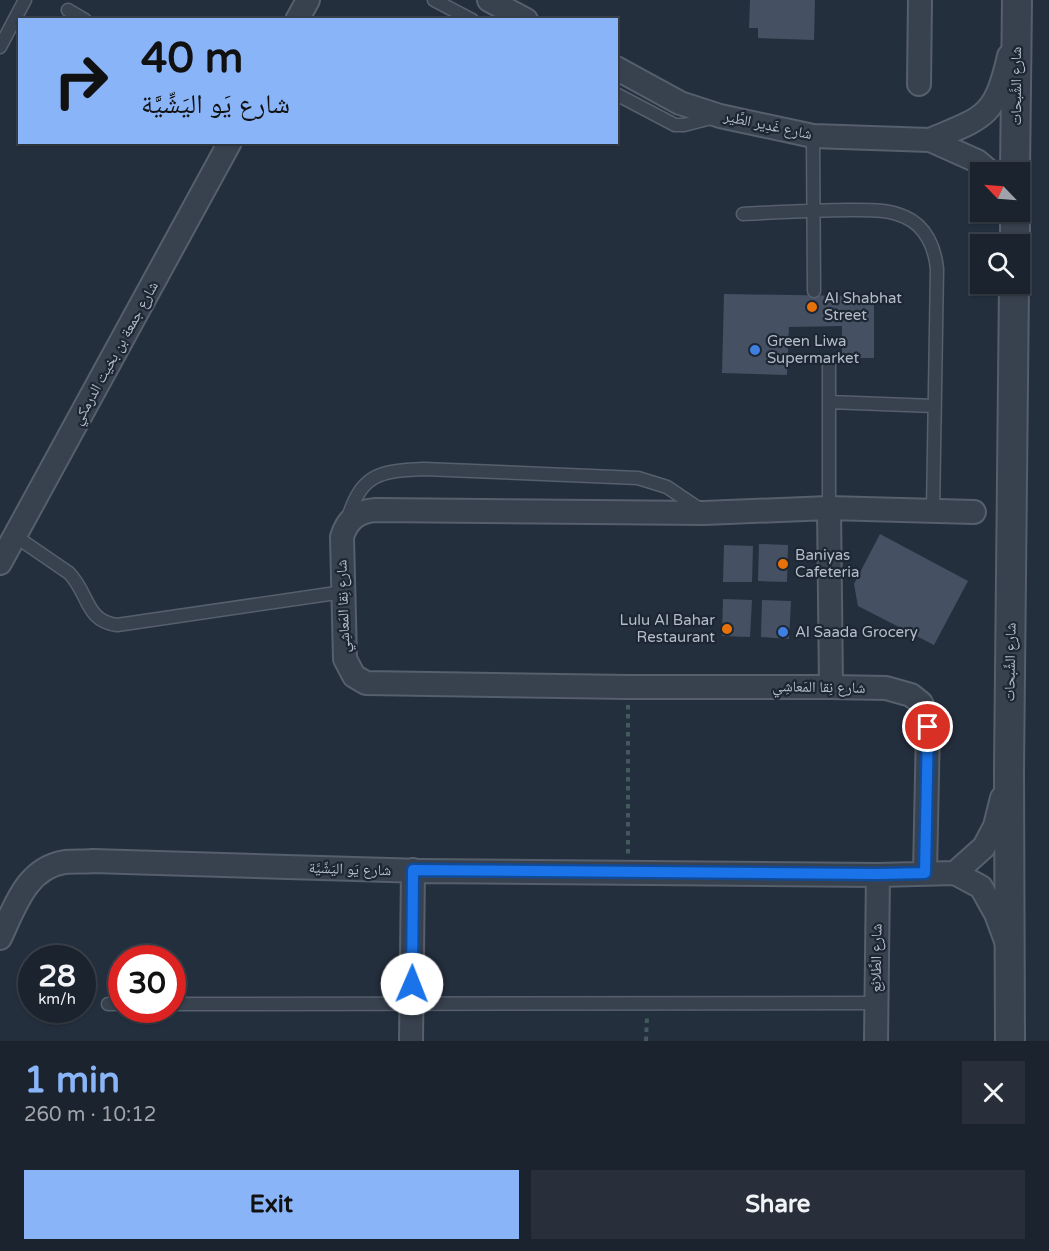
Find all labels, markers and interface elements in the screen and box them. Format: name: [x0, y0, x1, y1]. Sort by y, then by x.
text: 40 m: [141, 33, 243, 84]
icon: right: [42, 42, 120, 120]
street label: شارع الشَّبحات: [1007, 46, 1026, 125]
text: شارع يَو اليَشِّيَّة: [141, 88, 290, 121]
street label: شارع غَدِير الطَّير: [721, 107, 814, 144]
north arrow: [970, 162, 1030, 222]
map controls: [970, 162, 1030, 294]
button: search: [970, 234, 1030, 294]
street label: شارع جمعة بن بخيت الدرمكي: [68, 278, 164, 429]
place label: Al Shabhat Street: [824, 289, 902, 324]
marker: Al Shabhat Street: [805, 300, 819, 314]
place label: Green Liwa Supermarket: [767, 332, 859, 367]
marker: Green Liwa Supermarket: [748, 343, 762, 357]
place label: Baniyas Cafeteria: [795, 546, 859, 581]
marker: Baniyas Cafeteria: [776, 557, 790, 571]
street label: شارع نِقا المَعاشِي: [332, 559, 356, 653]
place label: Lulu Al Bahar Restaurant: [620, 611, 715, 646]
marker: Lulu Al Bahar Restaurant: [720, 622, 734, 636]
street label: شارع الشَّبحات: [1000, 622, 1021, 702]
place label: Al Saada Grocery: [795, 623, 918, 641]
marker: Al Saada Grocery: [776, 625, 790, 639]
street label: شارع نِقا المَعاشِي: [772, 677, 866, 700]
pin: [902, 701, 953, 752]
icon: arrive: [911, 710, 944, 743]
street label: شارع يَو اليَشِّيَّة: [308, 859, 392, 880]
street label: شارع الطَّلائِع: [866, 923, 887, 993]
speed limit sign: 30: [108, 945, 186, 1023]
position arrow: [380, 952, 444, 1016]
text: 28: [38, 958, 76, 995]
text: km/h: [38, 990, 76, 1008]
text: 1 min: [24, 1059, 120, 1102]
button: close: [962, 1061, 1025, 1124]
text: 260 m · 10:12: [24, 1103, 156, 1127]
button: Exit: [24, 1170, 519, 1239]
button: Share: [531, 1170, 1025, 1239]

